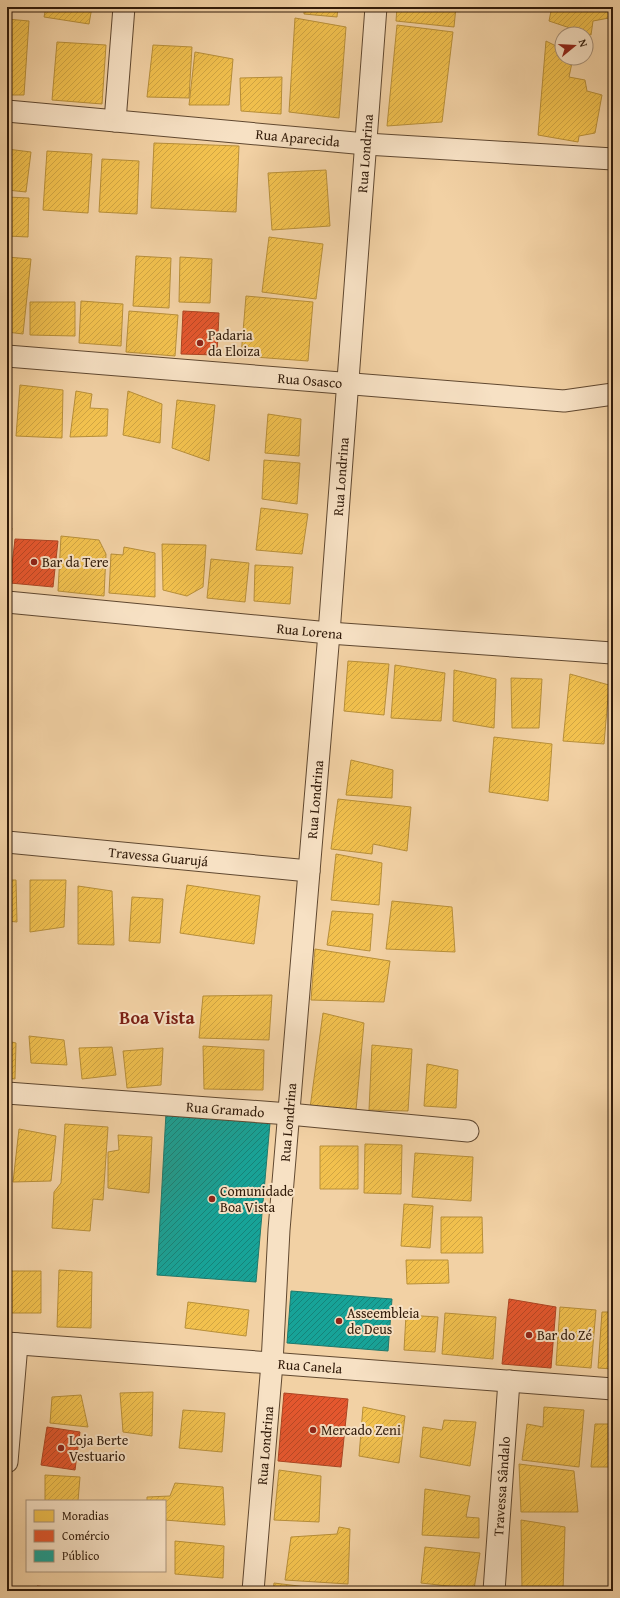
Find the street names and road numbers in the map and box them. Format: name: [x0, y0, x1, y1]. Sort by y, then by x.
street label: Rua Londrina: [352, 113, 378, 194]
street label: Rua Aparecida: [255, 124, 341, 152]
street label: Rua Osasco: [277, 368, 343, 393]
street label: Rua Londrina: [328, 436, 354, 517]
street label: Rua Lorena: [276, 618, 344, 644]
street label: Rua Londrina: [302, 759, 328, 840]
street label: Travessa Guarujá: [107, 842, 209, 871]
street label: Rua Londrina: [275, 1082, 301, 1163]
street label: Rua Gramado: [185, 1096, 265, 1122]
street label: Rua Canela: [277, 1354, 343, 1378]
street label: Rua Londrina: [252, 1405, 278, 1486]
street label: Travessa Sândalo: [488, 1435, 515, 1537]

